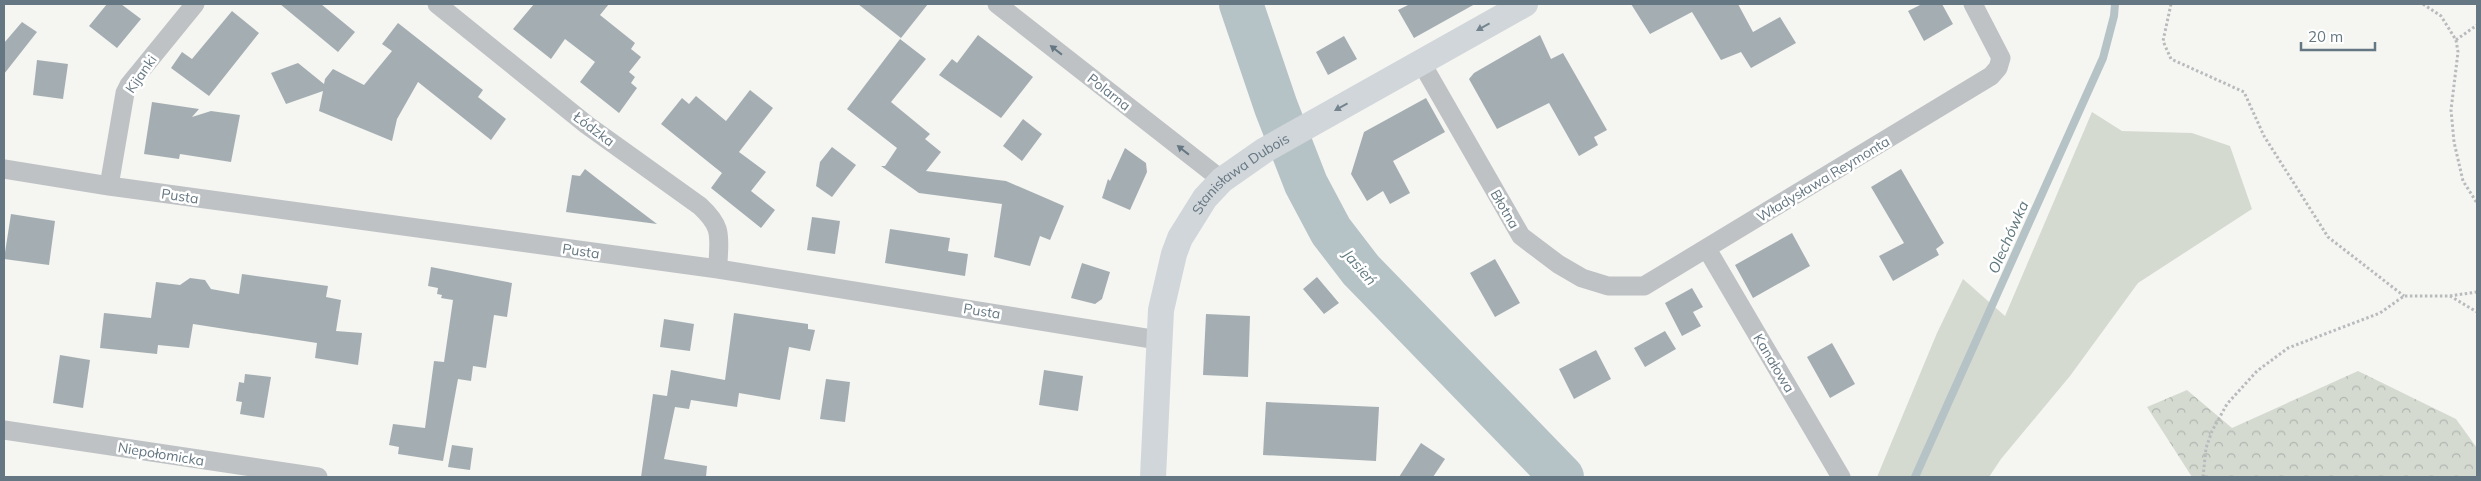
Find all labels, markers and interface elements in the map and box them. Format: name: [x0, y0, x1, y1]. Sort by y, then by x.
scale bar: [2301, 20, 2375, 52]
one-way arrow: [1476, 23, 1489, 32]
text: 20 m: [2308, 27, 2343, 46]
one-way arrow: [1049, 44, 1062, 55]
street label: Kijanki: [121, 51, 161, 97]
street label: Polarna: [1084, 69, 1134, 115]
one-way arrow: [1334, 103, 1349, 111]
street label: Łódzka: [569, 107, 618, 150]
street label: Stanisława Dubois: [1188, 129, 1293, 218]
street label: Władysława Reymonta: [1753, 132, 1893, 226]
one-way arrow: [1177, 145, 1190, 155]
street label: Pusta: [160, 184, 200, 208]
street label: Błotna: [1487, 186, 1523, 232]
water label: Olechówka: [1984, 198, 2032, 276]
street label: Pusta: [561, 239, 601, 263]
water label: Jasień: [1338, 243, 1381, 289]
street label: Pusta: [962, 299, 1002, 323]
street label: Kanałowa: [1749, 330, 1799, 396]
street label: Niepołomicka: [117, 438, 205, 470]

